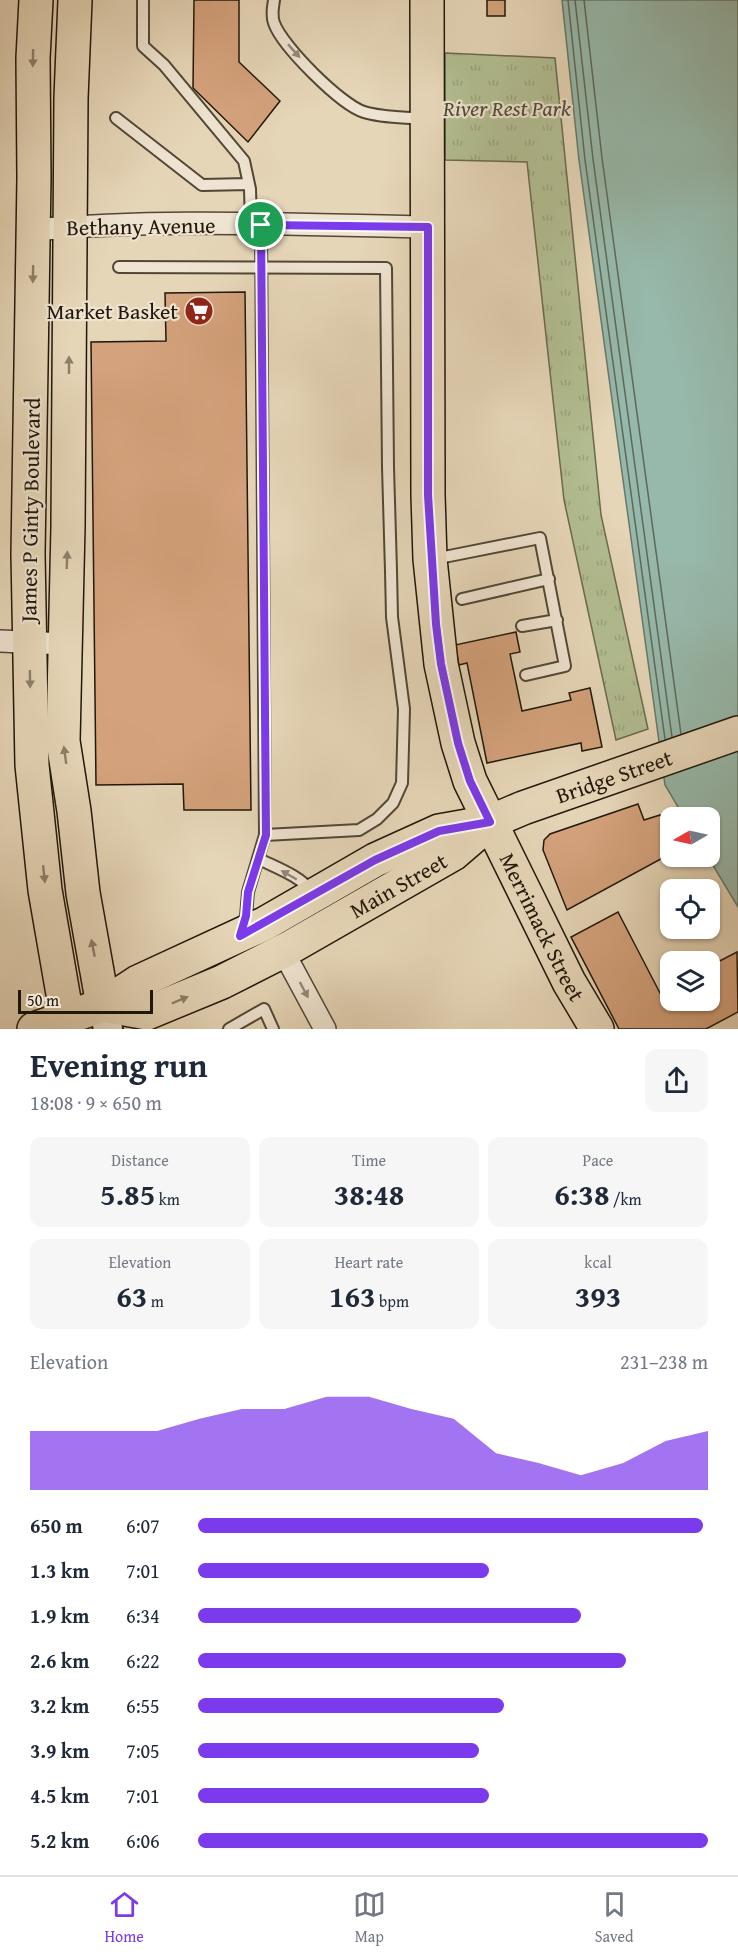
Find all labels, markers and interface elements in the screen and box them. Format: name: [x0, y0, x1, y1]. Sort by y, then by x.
one-way arrow: [287, 43, 300, 58]
one-way arrow: [29, 49, 38, 68]
park label: River Rest Park: [442, 92, 572, 124]
pin: [235, 199, 286, 250]
icon: arrive: [244, 208, 277, 241]
street label: Bethany Avenue: [66, 209, 216, 243]
one-way arrow: [28, 265, 38, 284]
place label: Market Basket: [46, 295, 178, 327]
supermarket icon: Market Basket: [183, 295, 215, 327]
one-way arrow: [64, 356, 74, 375]
street label: James P Ginty Boulevard: [12, 397, 48, 626]
one-way arrow: [63, 551, 72, 570]
one-way arrow: [25, 670, 35, 689]
street label: Bridge Street: [551, 741, 677, 811]
one-way arrow: [61, 745, 70, 764]
north arrow: [660, 807, 720, 867]
map controls: [660, 807, 720, 1011]
street label: Main Street: [344, 845, 453, 926]
street label: Merrimack Street: [492, 847, 593, 1007]
one-way arrow: [39, 864, 49, 883]
one-way arrow: [281, 869, 297, 880]
button: locate: [660, 879, 720, 939]
one-way arrow: [88, 938, 97, 957]
button: layers: [660, 951, 720, 1011]
one-way arrow: [299, 982, 309, 999]
scale bar: [18, 987, 153, 1014]
text: 50 m: [27, 988, 59, 1012]
one-way arrow: [171, 995, 189, 1005]
text: Evening run: [30, 1041, 207, 1089]
button: share: [645, 1049, 708, 1112]
text: 18:08 · 9 × 650 m: [30, 1088, 162, 1117]
text: Distance: [111, 1148, 169, 1172]
text: Time: [352, 1148, 386, 1172]
text: Pace: [583, 1148, 613, 1172]
text: 5.85: [100, 1172, 155, 1216]
text: 38:48: [334, 1172, 404, 1216]
text: 6:38: [554, 1172, 609, 1216]
text: km: [155, 1187, 180, 1211]
text: /km: [609, 1187, 642, 1211]
text: Elevation: [109, 1250, 171, 1274]
text: Heart rate: [335, 1250, 403, 1274]
text: kcal: [584, 1250, 612, 1274]
text: 63: [116, 1274, 147, 1318]
text: 163: [329, 1274, 376, 1318]
text: 393: [575, 1274, 621, 1318]
text: m: [147, 1289, 164, 1313]
text: bpm: [376, 1289, 409, 1313]
text: Elevation: [30, 1347, 108, 1376]
text: 231–238 m: [620, 1347, 708, 1376]
text: 650 m: [30, 1511, 83, 1540]
text: 6:07: [126, 1511, 160, 1540]
text: 1.3 km: [30, 1556, 89, 1585]
text: 7:01: [126, 1556, 160, 1585]
text: 1.9 km: [30, 1601, 89, 1630]
text: 6:34: [126, 1601, 160, 1630]
text: 2.6 km: [30, 1646, 89, 1675]
text: 6:22: [126, 1646, 160, 1675]
text: 3.2 km: [30, 1691, 89, 1720]
text: 6:55: [126, 1691, 160, 1720]
text: 3.9 km: [30, 1736, 89, 1765]
text: 7:05: [126, 1736, 160, 1765]
text: 4.5 km: [30, 1781, 89, 1810]
text: 7:01: [126, 1781, 160, 1810]
text: 5.2 km: [30, 1826, 89, 1855]
text: 6:06: [126, 1826, 160, 1855]
tab: Home: [104, 1888, 144, 1948]
tab: Map: [353, 1888, 386, 1948]
tab: Saved: [595, 1888, 634, 1948]

